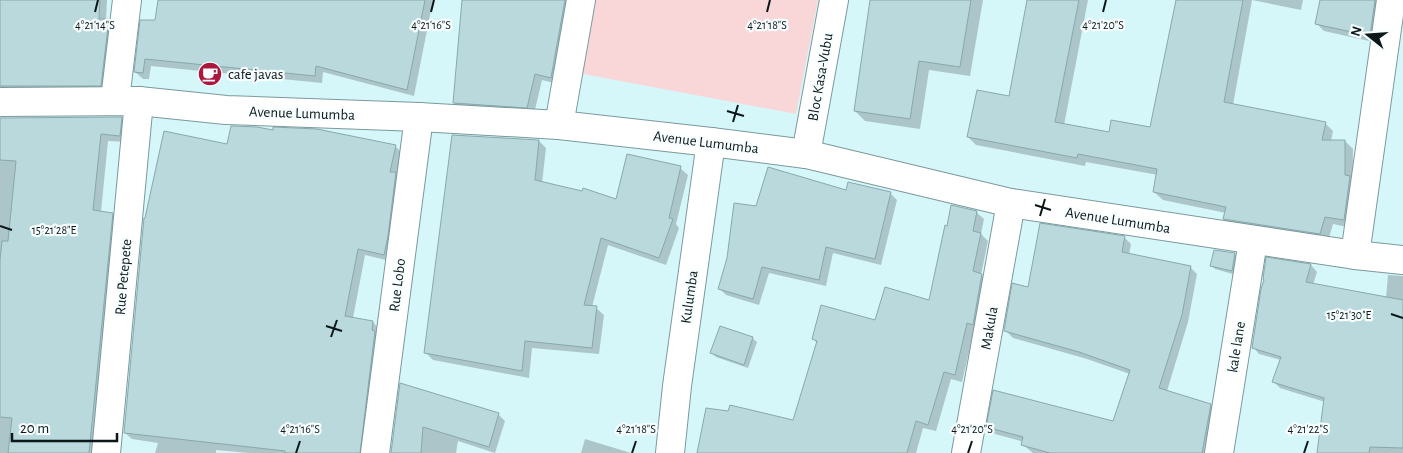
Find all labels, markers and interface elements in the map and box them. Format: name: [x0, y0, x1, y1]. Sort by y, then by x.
north arrow: [1343, 10, 1393, 60]
text: 4°21'14"S: [75, 19, 115, 31]
text: 4°21'16"S: [411, 19, 451, 31]
text: 4°21'18"S: [747, 19, 787, 31]
text: 4°21'20"S: [1082, 19, 1124, 31]
text: N: [1348, 25, 1365, 38]
street label: Bloc Kasa-Vubu: [805, 32, 836, 122]
cafe icon: cafe javas: [197, 61, 223, 87]
place label: cafe javas: [228, 67, 283, 82]
street label: Avenue Lumumba: [249, 104, 355, 123]
street label: Avenue Lumumba: [652, 129, 760, 156]
street label: Avenue Lumumba: [1064, 205, 1172, 236]
text: 15°21'28"E: [32, 224, 76, 236]
street label: Rue Petepete: [113, 238, 134, 316]
street label: Rue Lobo: [387, 258, 408, 313]
street label: Kulumba: [678, 269, 701, 325]
street label: Makula: [978, 305, 1001, 351]
text: 15°21'30"E: [1327, 309, 1372, 321]
street label: kale lane: [1225, 320, 1248, 374]
scale bar: [12, 410, 118, 442]
text: 20 m: [20, 421, 49, 436]
text: 4°21'16"S: [280, 423, 320, 435]
text: 4°21'18"S: [616, 423, 656, 435]
text: 4°21'20"S: [951, 423, 993, 435]
text: 4°21'22"S: [1288, 423, 1329, 435]

